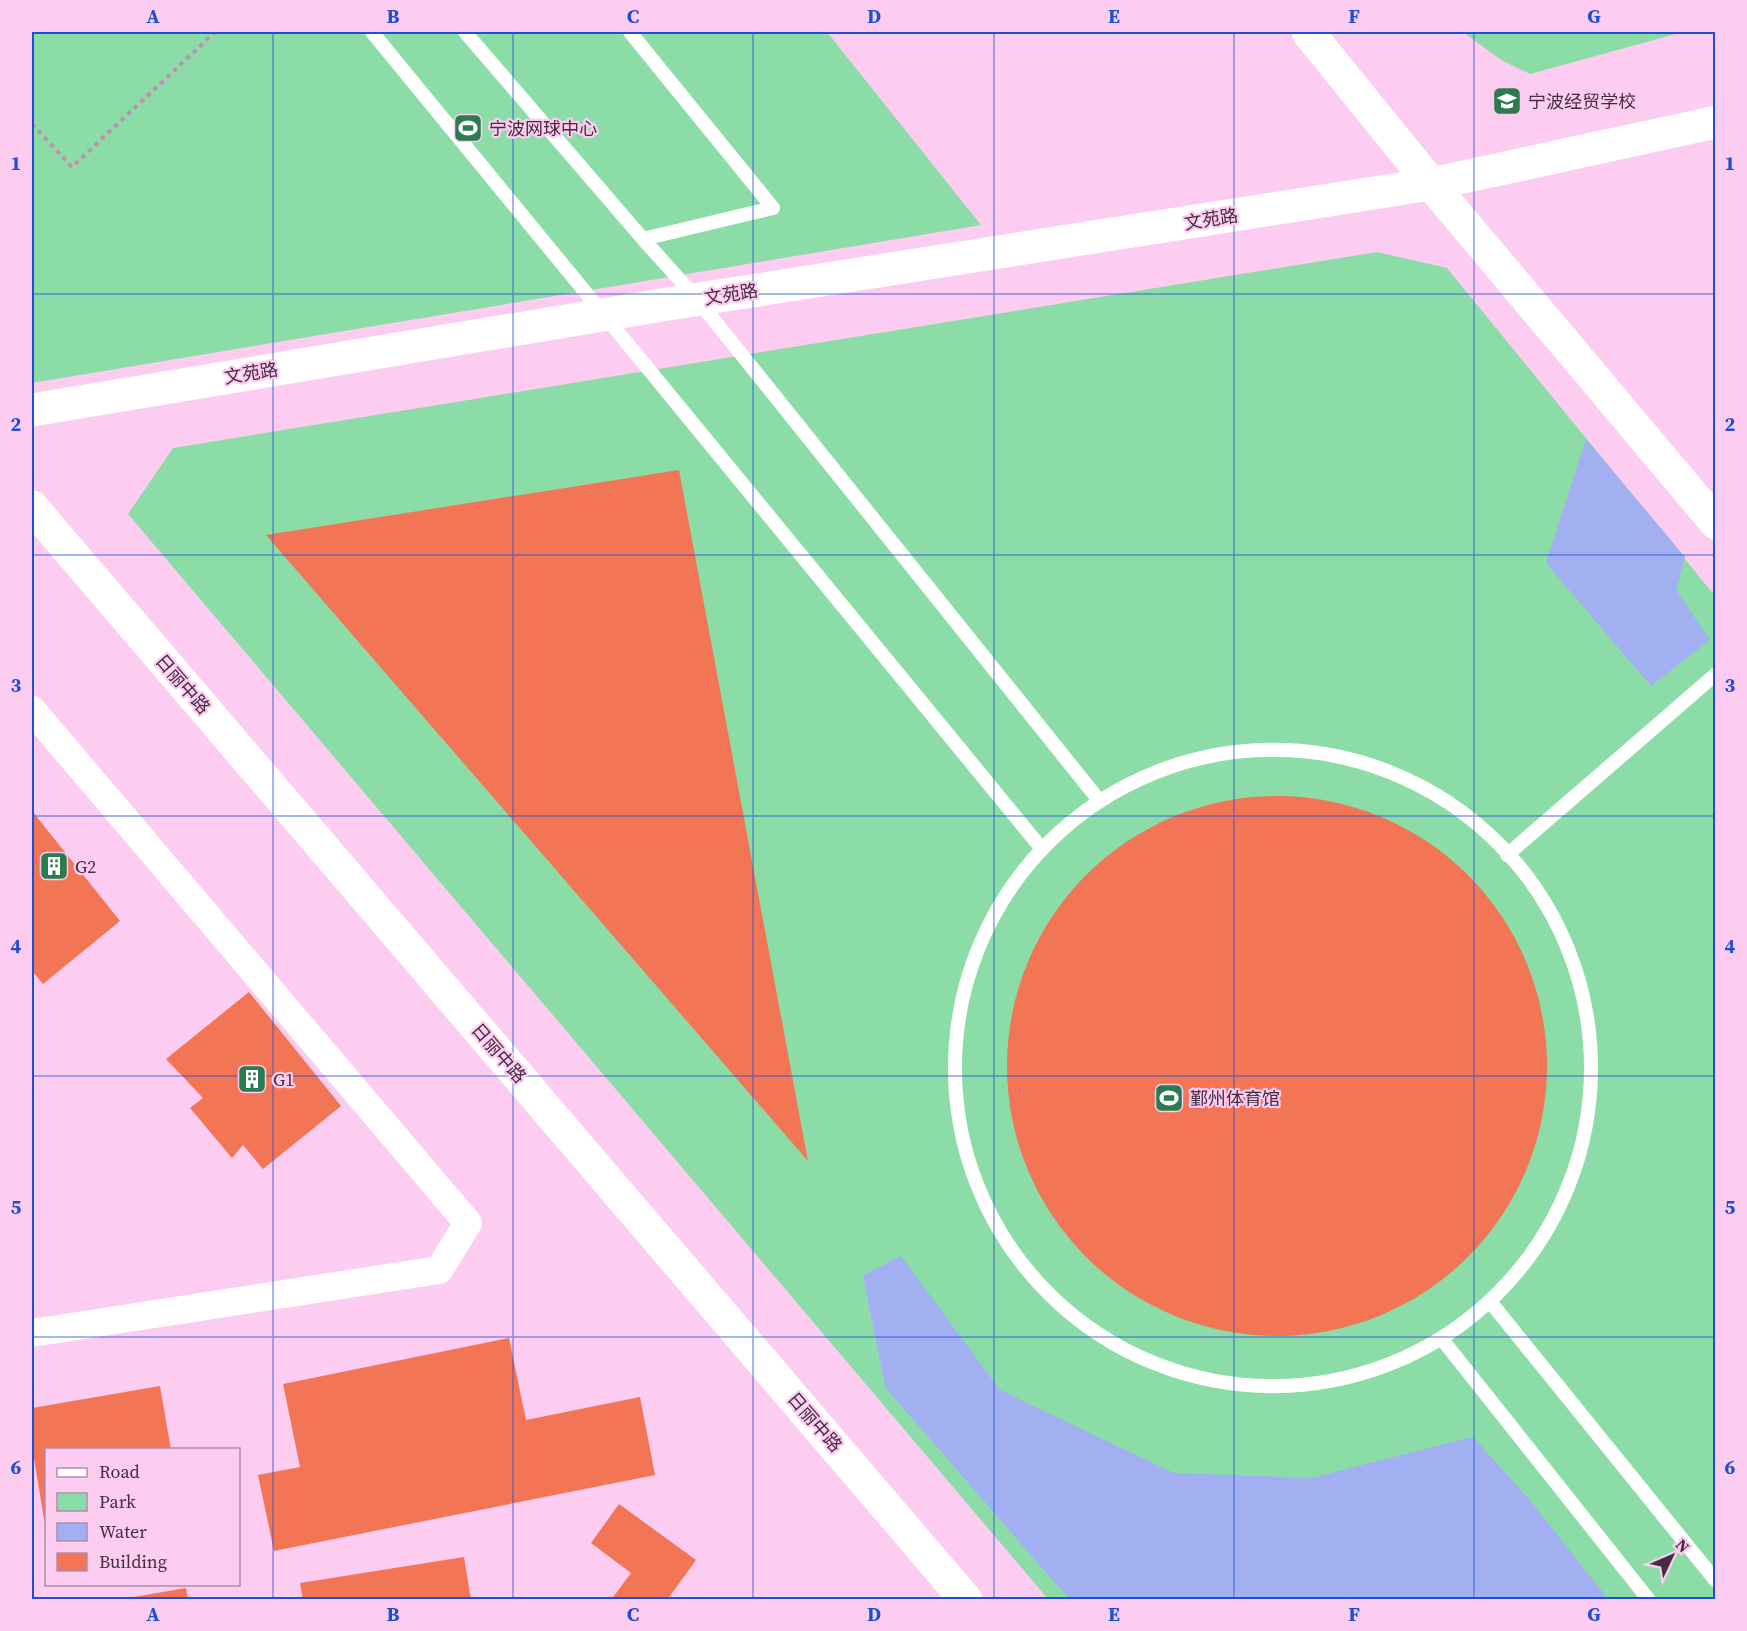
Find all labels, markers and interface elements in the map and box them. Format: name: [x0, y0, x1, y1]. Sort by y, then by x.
text: A: [146, 2, 160, 30]
text: B: [386, 2, 400, 30]
text: C: [627, 2, 639, 30]
text: D: [867, 2, 881, 30]
text: E: [1108, 2, 1120, 30]
text: F: [1348, 2, 1360, 30]
text: G: [1587, 2, 1601, 30]
school or university icon: 宁波经贸学校: [1491, 85, 1523, 117]
place label: 宁波经贸学校: [1528, 89, 1636, 114]
sports icon: 宁波网球中心: [452, 112, 484, 144]
place label: 宁波网球中心: [489, 116, 597, 141]
text: 1: [11, 149, 21, 177]
text: 1: [1725, 149, 1735, 177]
street label: 文苑路: [1182, 202, 1240, 236]
street label: 文苑路: [702, 277, 760, 311]
street label: 文苑路: [222, 356, 280, 390]
text: 2: [11, 410, 22, 438]
text: 2: [1725, 410, 1736, 438]
street label: 日丽中路: [150, 649, 216, 719]
text: 3: [11, 671, 22, 699]
text: 3: [1725, 671, 1736, 699]
building icon: G2: [38, 850, 70, 882]
place label: G2: [75, 854, 96, 879]
text: 4: [11, 932, 22, 960]
text: 4: [1725, 932, 1736, 960]
street label: 日丽中路: [466, 1018, 532, 1088]
building icon: G1: [236, 1063, 268, 1095]
place label: G1: [273, 1067, 294, 1092]
sports icon: 鄞州体育馆: [1153, 1082, 1185, 1114]
place label: 鄞州体育馆: [1190, 1086, 1280, 1111]
text: 5: [11, 1193, 22, 1221]
text: 5: [1725, 1193, 1736, 1221]
street label: 日丽中路: [782, 1387, 848, 1457]
legend: [45, 1448, 240, 1586]
text: 6: [11, 1453, 22, 1481]
text: 6: [1725, 1453, 1736, 1481]
text: Road: [99, 1459, 140, 1484]
text: Park: [99, 1489, 136, 1514]
text: Water: [99, 1519, 147, 1544]
north arrow: [1642, 1526, 1702, 1586]
text: N: [1671, 1534, 1695, 1558]
text: Building: [99, 1549, 167, 1574]
text: A: [146, 1600, 160, 1628]
text: B: [386, 1600, 400, 1628]
text: C: [627, 1600, 639, 1628]
text: D: [867, 1600, 881, 1628]
text: E: [1108, 1600, 1120, 1628]
text: F: [1348, 1600, 1360, 1628]
text: G: [1587, 1600, 1601, 1628]

